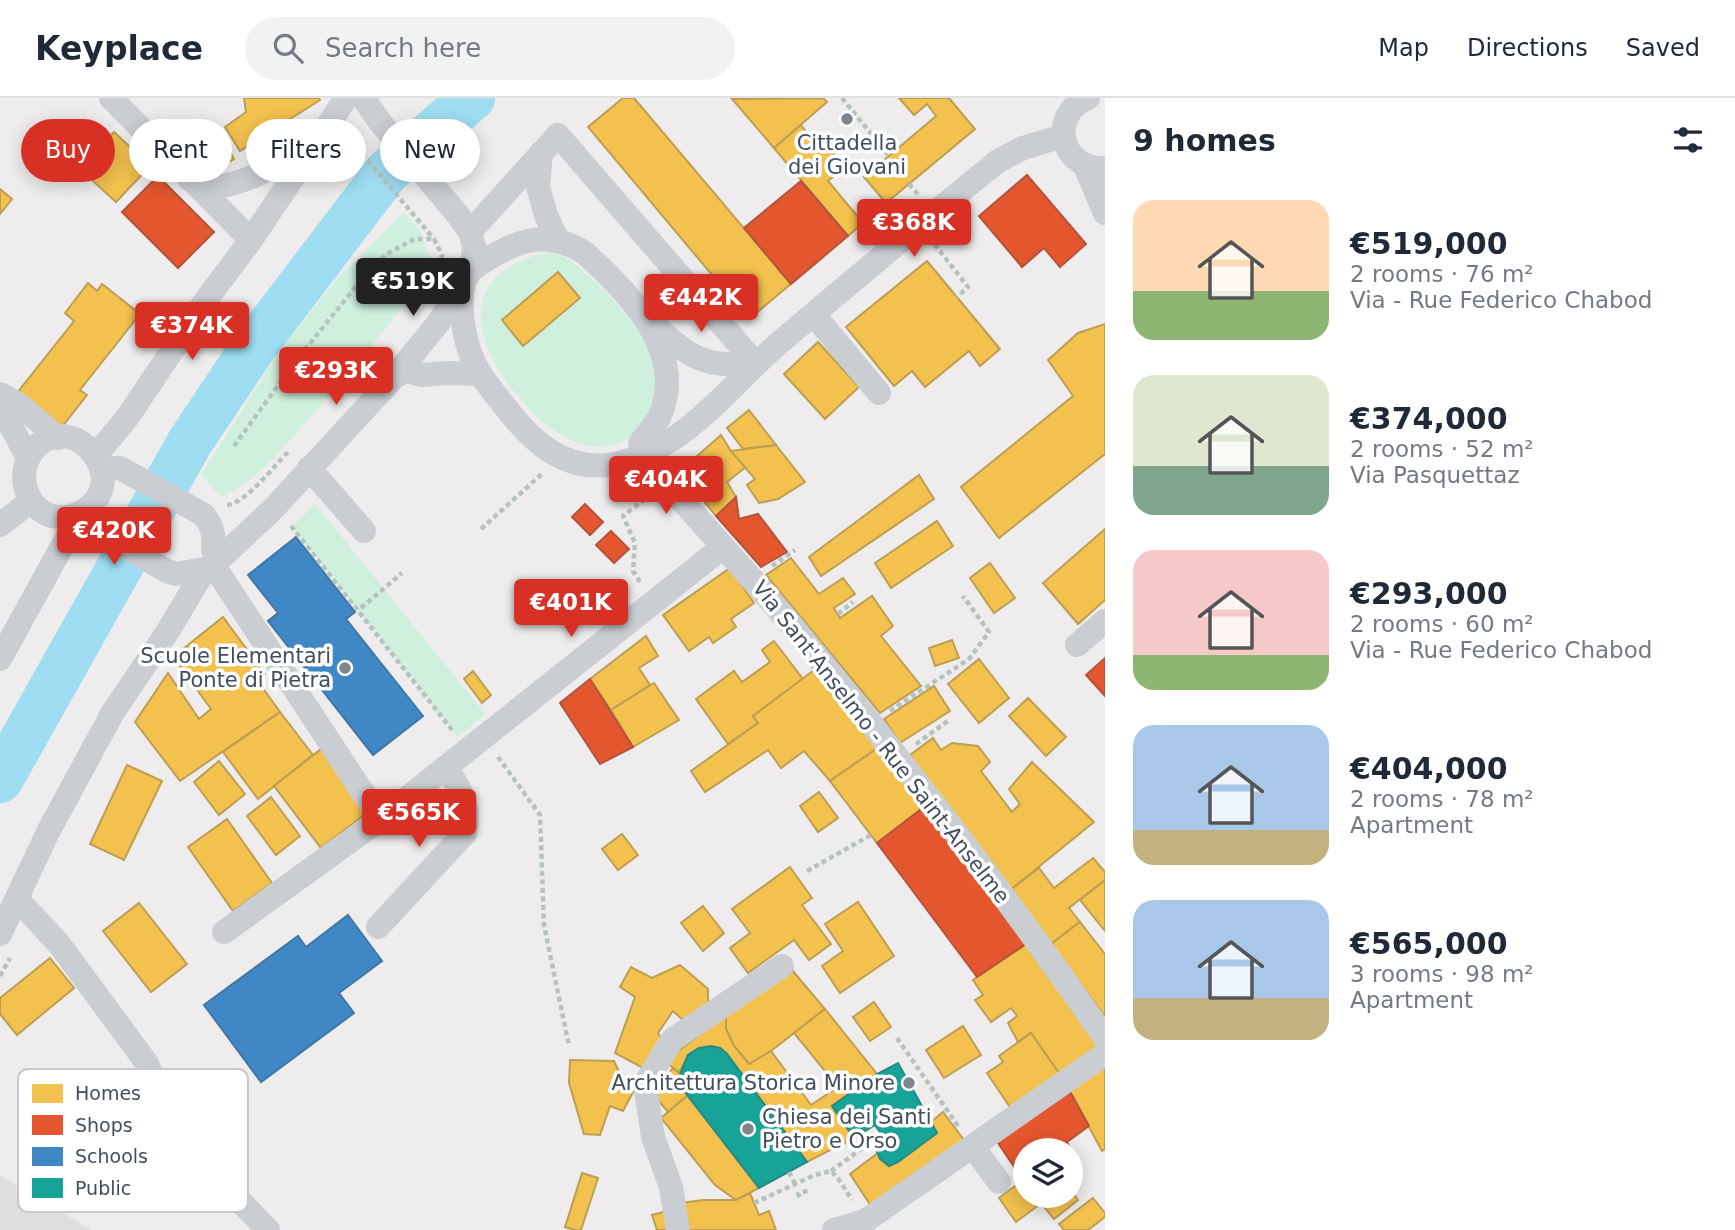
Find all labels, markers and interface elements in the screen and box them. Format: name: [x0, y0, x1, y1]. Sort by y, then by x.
search box: [245, 17, 735, 80]
text: Keyplace: [35, 29, 203, 68]
icon: search: [269, 29, 307, 67]
text: Search here: [325, 33, 481, 63]
text: Map: [1378, 34, 1429, 62]
text: Directions: [1467, 34, 1588, 62]
text: Saved: [1626, 34, 1700, 62]
marker: Cittadella dei Giovani: [839, 111, 855, 127]
chip: Buy: [21, 119, 115, 182]
chip: Rent: [129, 119, 232, 182]
chip: Filters: [246, 119, 366, 182]
chip: New: [380, 119, 480, 182]
icon: filters: [1669, 121, 1707, 159]
text: 9 homes: [1133, 123, 1276, 158]
place label: Cittadella dei Giovani: [788, 131, 906, 179]
pin: €368K: [865, 200, 963, 259]
text: €368K: [873, 209, 955, 235]
text: €519,000: [1350, 226, 1508, 261]
icon: home: [1189, 228, 1273, 312]
pin: €519K: [364, 258, 462, 318]
text: 2 rooms · 76 m²: [1350, 261, 1534, 287]
text: €519K: [372, 268, 454, 294]
pin: €442K: [652, 274, 750, 334]
text: €442K: [660, 284, 742, 310]
text: Via - Rue Federico Chabod: [1350, 287, 1652, 313]
pin: €374K: [143, 302, 241, 362]
text: €374K: [151, 312, 233, 338]
pin: €293K: [287, 348, 385, 407]
text: €293K: [295, 357, 377, 383]
text: €374,000: [1350, 401, 1508, 436]
icon: home: [1189, 403, 1273, 487]
text: 2 rooms · 52 m²: [1350, 436, 1534, 462]
pin: €404K: [617, 456, 715, 516]
text: Via Pasquettaz: [1350, 462, 1519, 488]
text: €404K: [625, 466, 707, 492]
pin: €420K: [65, 508, 163, 567]
text: €420K: [73, 517, 155, 543]
street label: Via Sant'Anselmo - Rue Saint-Anselme: [748, 576, 1014, 908]
text: €293,000: [1350, 576, 1508, 611]
icon: home: [1189, 578, 1273, 662]
pin: €401K: [522, 580, 620, 639]
text: €401K: [530, 589, 612, 615]
text: 2 rooms · 60 m²: [1350, 611, 1534, 637]
text: Via - Rue Federico Chabod: [1350, 637, 1652, 663]
place label: Scuole Elementari Ponte di Pietra: [140, 644, 331, 692]
marker: Scuole Elementari Ponte di Pietra: [337, 660, 353, 676]
text: €404,000: [1350, 751, 1508, 786]
icon: home: [1189, 753, 1273, 837]
text: 2 rooms · 78 m²: [1350, 786, 1534, 812]
pin: €565K: [370, 790, 468, 849]
text: €565K: [378, 799, 460, 825]
text: Apartment: [1350, 812, 1473, 838]
text: €565,000: [1350, 926, 1508, 961]
icon: home: [1189, 928, 1273, 1012]
text: 3 rooms · 98 m²: [1350, 961, 1534, 987]
text: Apartment: [1350, 987, 1473, 1013]
legend: [18, 1069, 248, 1212]
place label: Architettura Storica Minore: [611, 1071, 895, 1095]
marker: Architettura Storica Minore: [901, 1075, 917, 1091]
text: Homes: [75, 1082, 141, 1104]
place label: Chiesa dei Santi Pietro e Orso: [762, 1105, 932, 1153]
text: Shops: [75, 1114, 133, 1136]
marker: Chiesa dei Santi Pietro e Orso: [740, 1121, 756, 1137]
map controls: [1013, 1138, 1083, 1208]
button: layers: [1013, 1138, 1083, 1208]
text: Schools: [75, 1145, 148, 1167]
text: Public: [75, 1177, 131, 1199]

